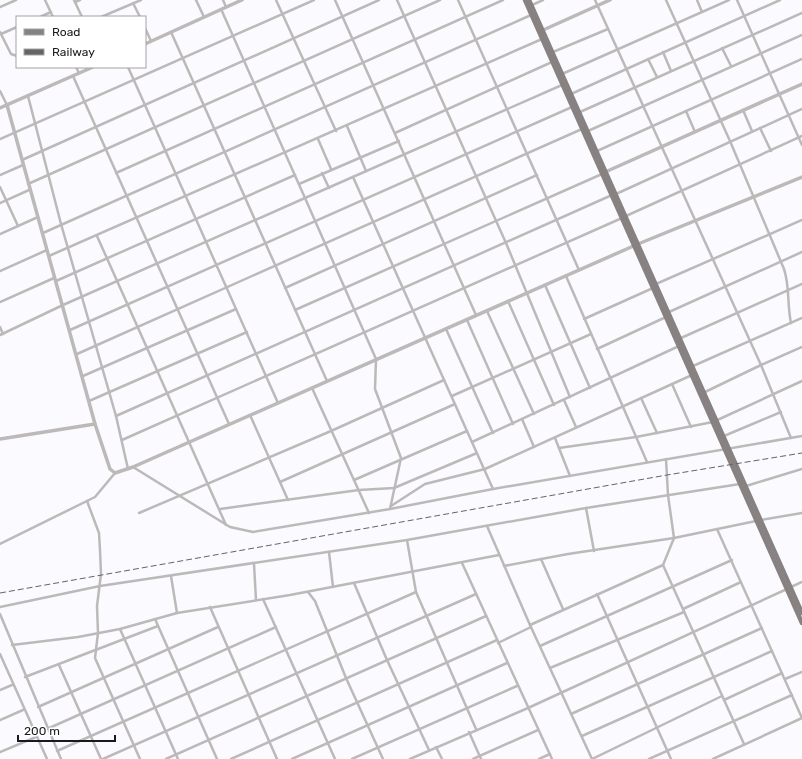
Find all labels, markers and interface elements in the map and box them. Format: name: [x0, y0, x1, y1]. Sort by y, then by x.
legend: [16, 16, 146, 68]
text: Road: [52, 25, 80, 39]
text: Railway: [52, 45, 95, 59]
scale bar: [18, 717, 115, 743]
text: 200 m: [24, 724, 60, 738]

